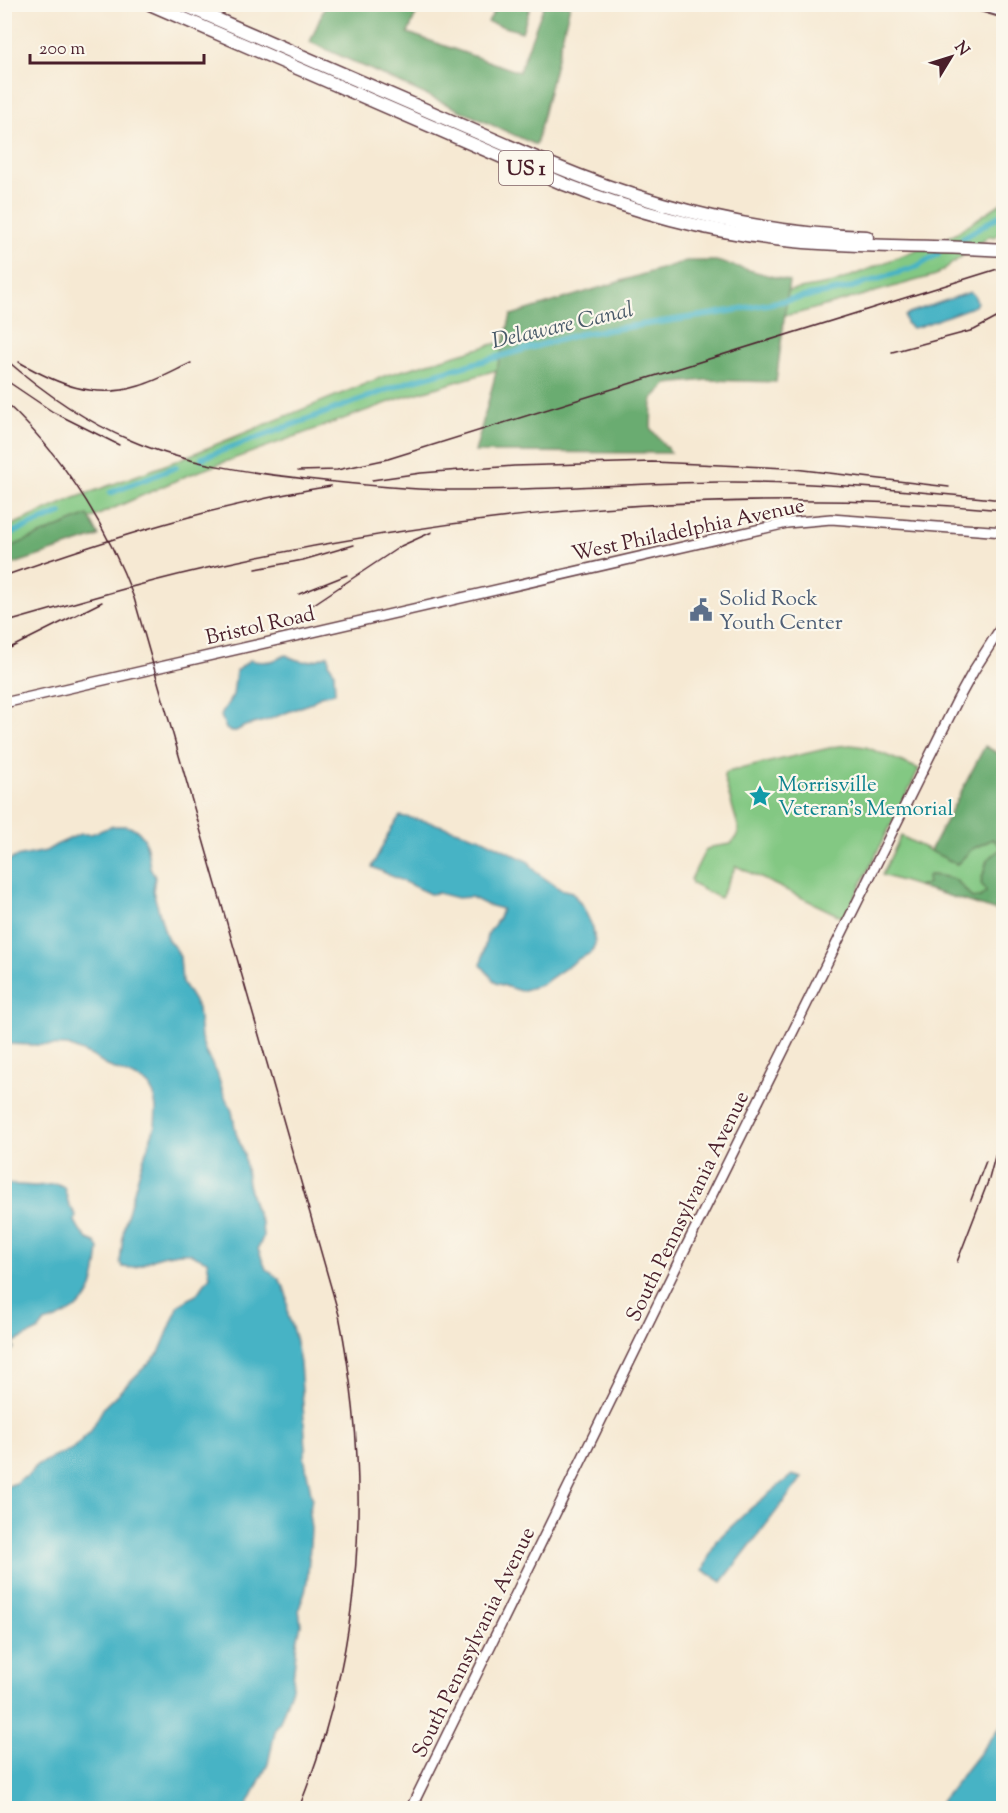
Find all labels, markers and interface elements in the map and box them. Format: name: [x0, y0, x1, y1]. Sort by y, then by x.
scale bar: [30, 27, 204, 65]
north arrow: [921, 27, 981, 87]
text: 200 m: [39, 37, 85, 63]
text: N: [948, 37, 974, 62]
road number: US 1: [499, 151, 553, 185]
water label: Delaware Canal: [489, 295, 637, 359]
street label: West Philadelphia Avenue: [569, 492, 808, 570]
place label: Solid Rock Youth Center: [719, 585, 843, 639]
public building icon: Solid Rock Youth Center: [688, 597, 714, 623]
street label: Bristol Road: [203, 600, 318, 654]
place label: Morrisville Veteran's Memorial: [778, 771, 953, 825]
place icon: Morrisville Veteran's Memorial: [747, 783, 773, 809]
street label: South Pennsylvania Avenue: [620, 1086, 758, 1327]
street label: South Pennsylvania Avenue: [406, 1522, 544, 1763]

